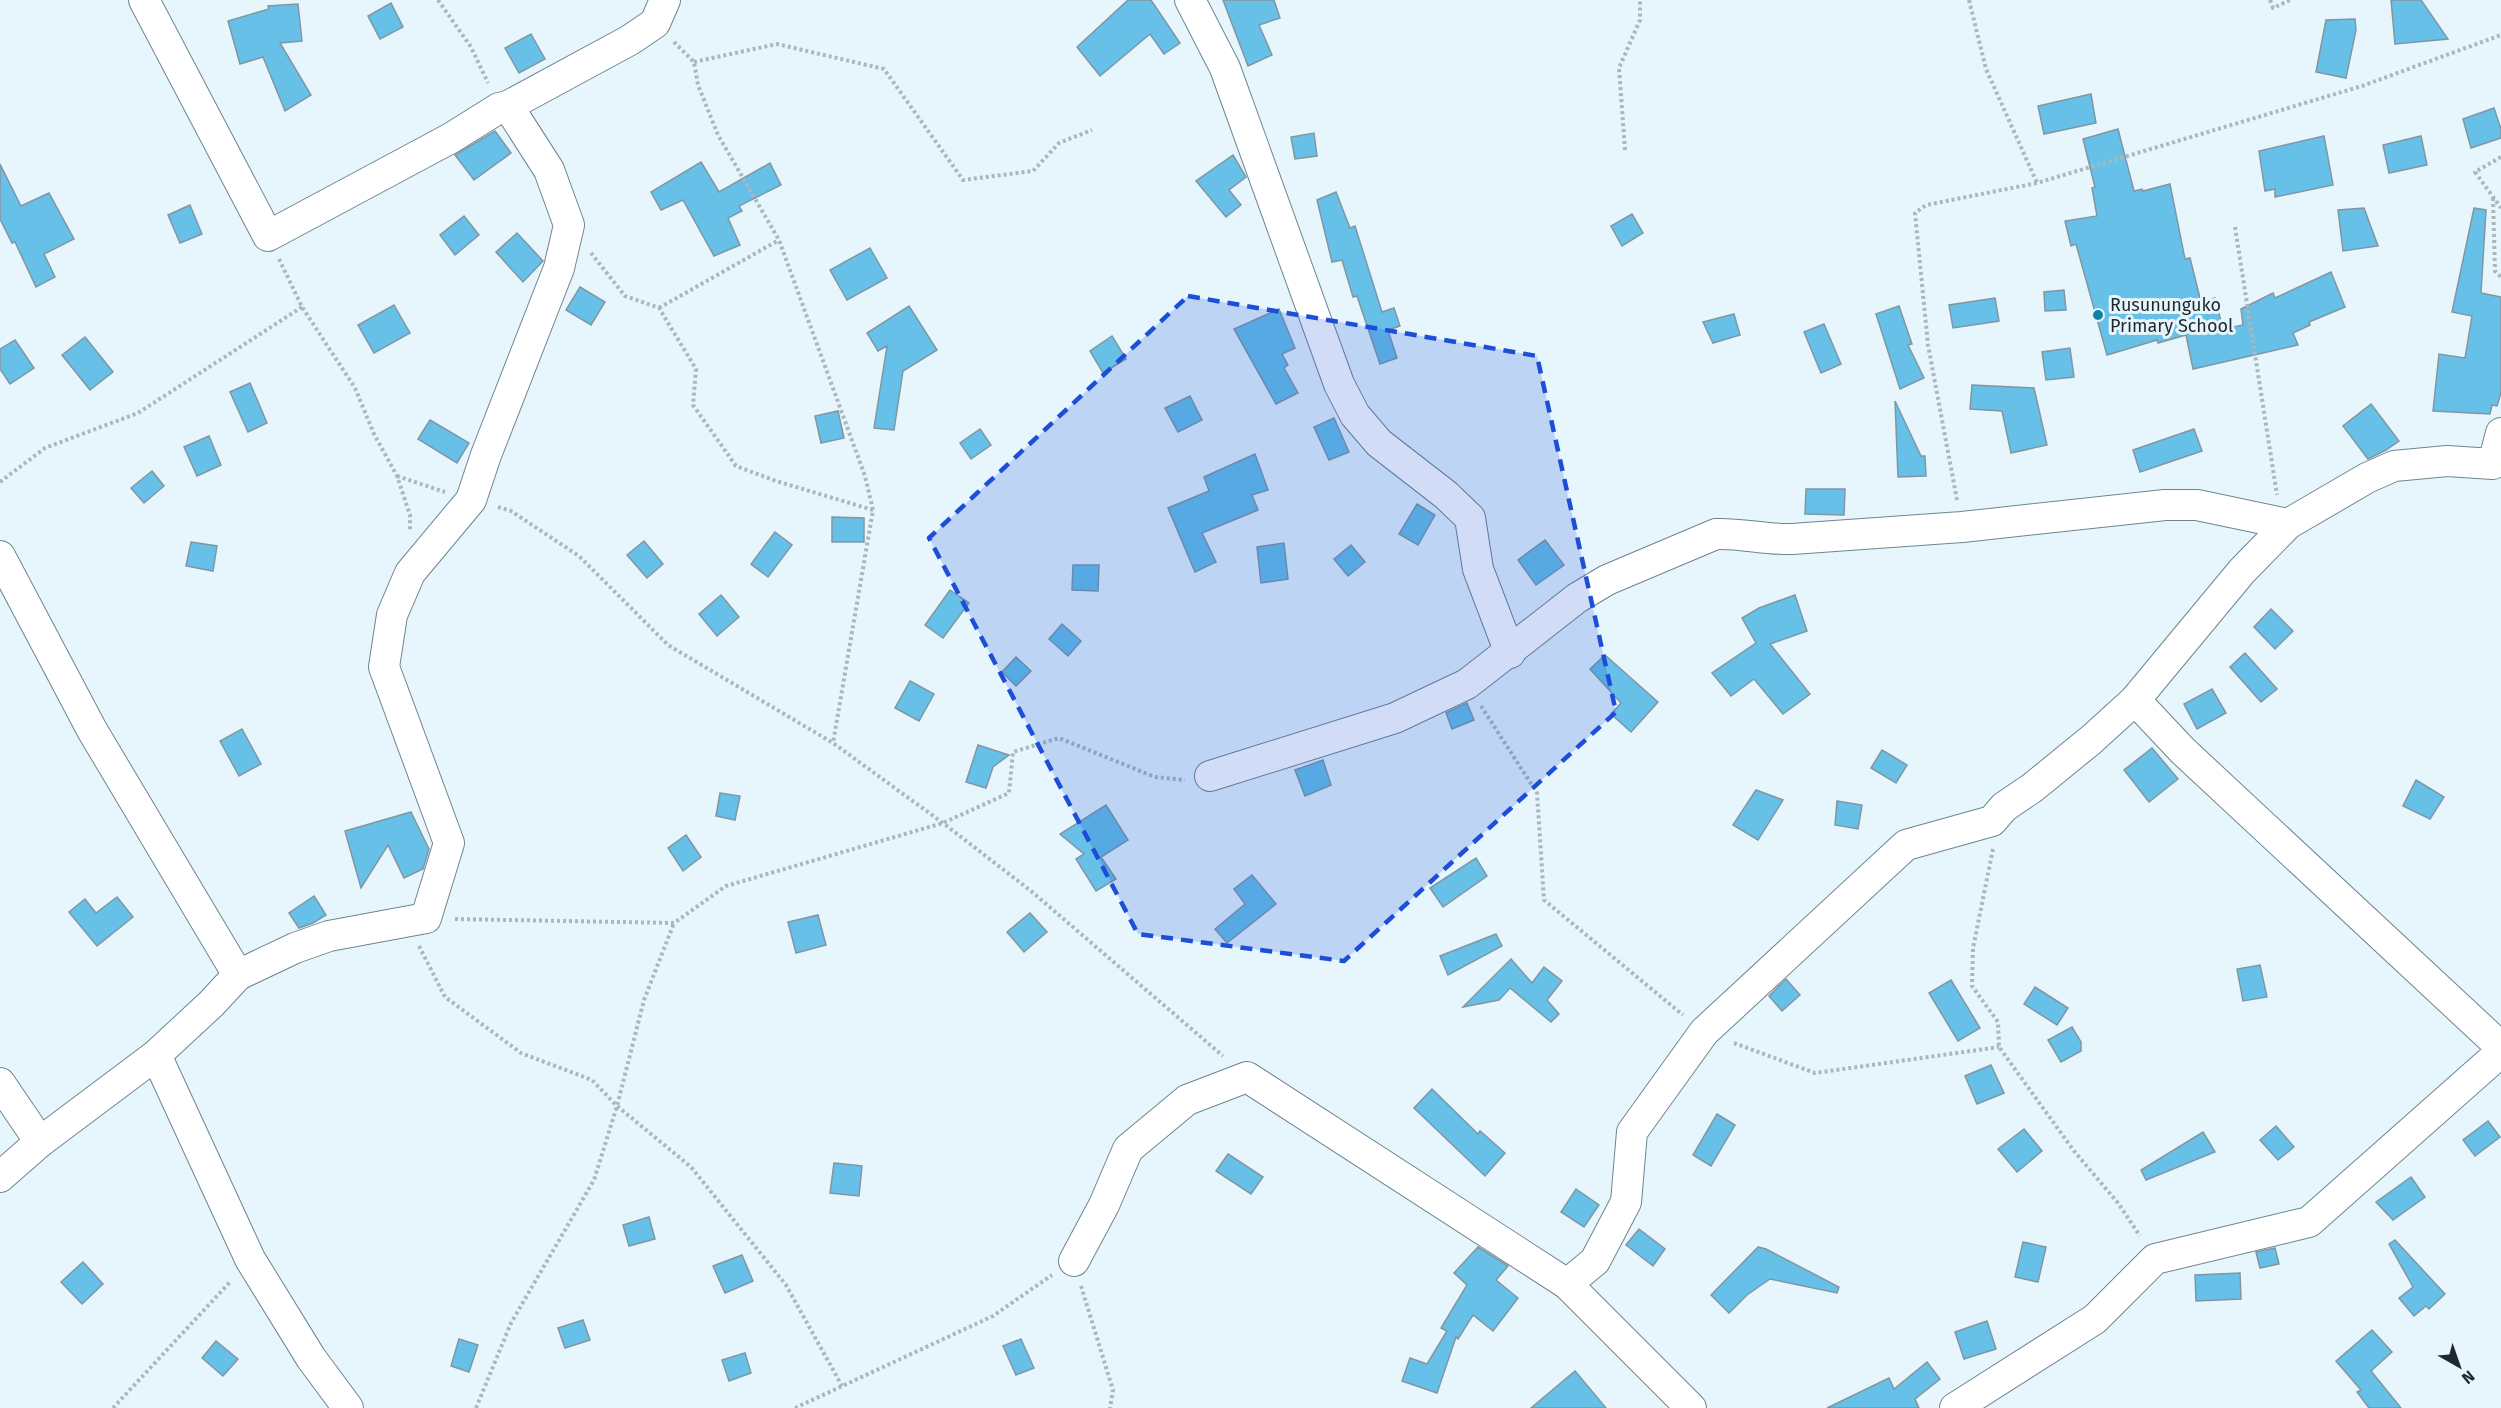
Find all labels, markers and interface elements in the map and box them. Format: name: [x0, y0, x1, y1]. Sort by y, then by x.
place label: Rusununguko Primary School: [2110, 294, 2233, 337]
marker: Rusununguko Primary School: [2091, 308, 2105, 322]
north arrow: [2429, 1336, 2489, 1396]
text: N: [2458, 1366, 2478, 1388]

